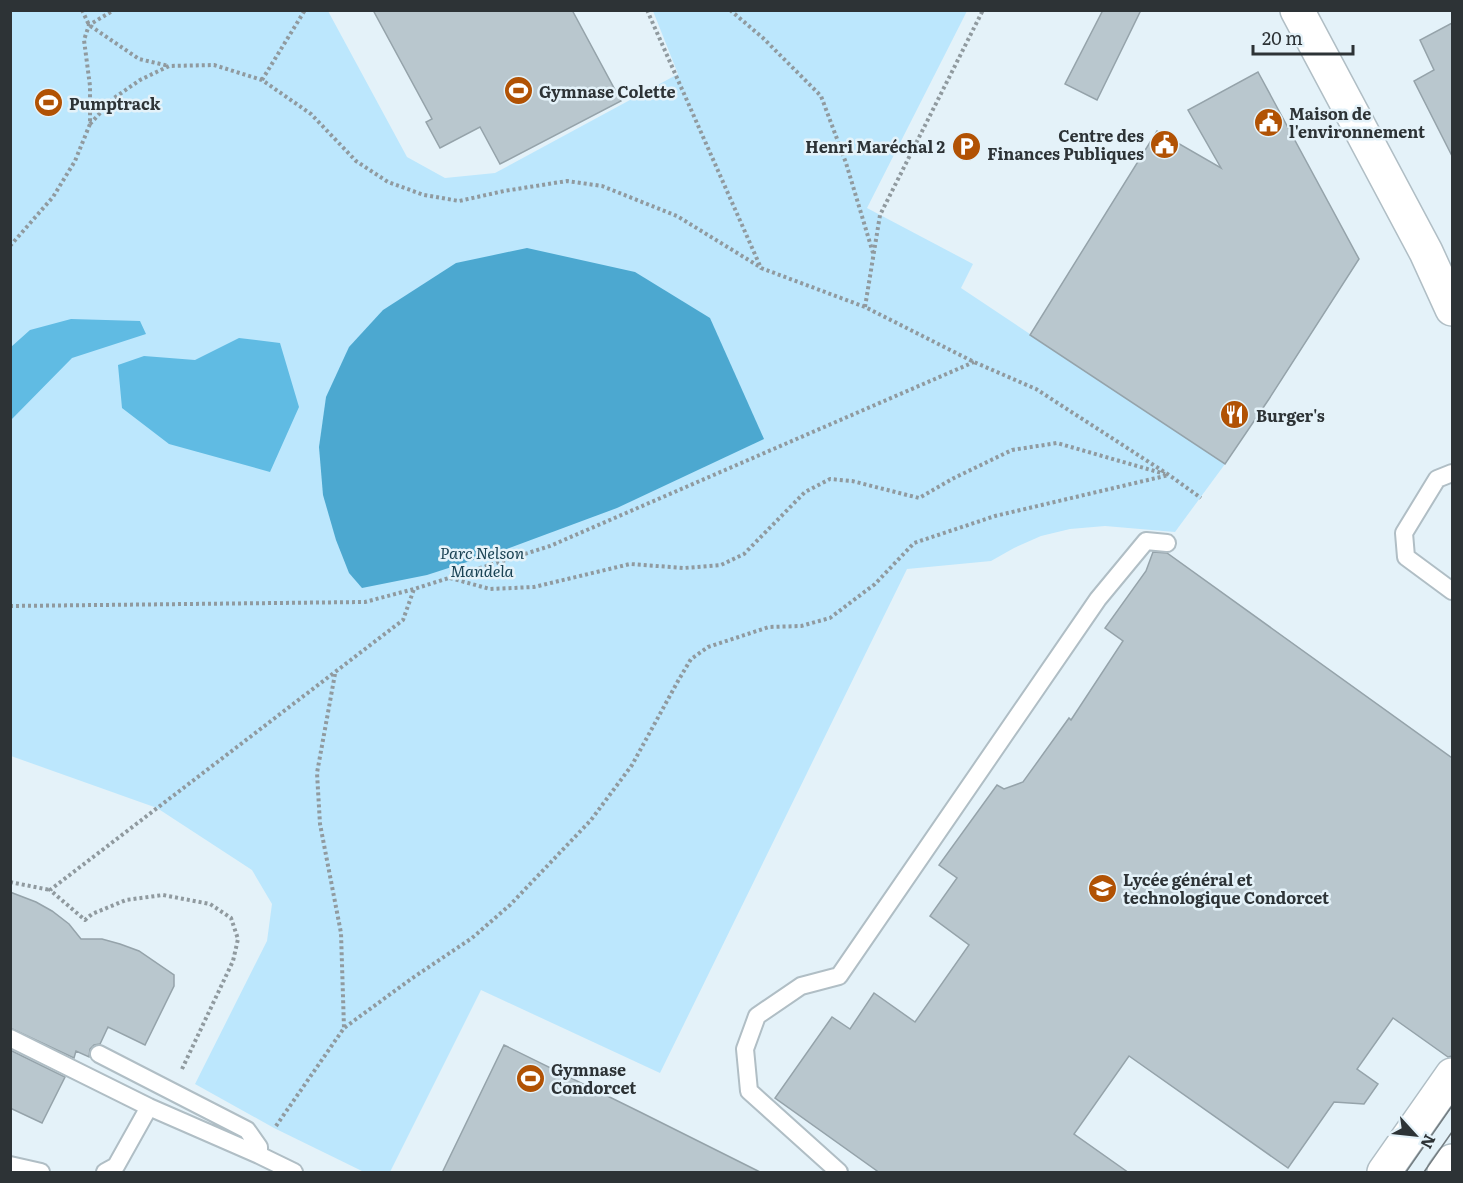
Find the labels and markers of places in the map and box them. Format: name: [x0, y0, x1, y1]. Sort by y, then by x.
sports icon: Gymnase Colette: [502, 75, 534, 107]
place label: Gymnase Colette: [539, 79, 676, 103]
sports icon: Pumptrack: [32, 87, 64, 119]
place label: Pumptrack: [69, 91, 161, 115]
place label: Maison de l'environnement: [1289, 101, 1425, 143]
public building icon: Maison de l'environnement: [1252, 106, 1284, 138]
place label: Centre des Finances Publiques: [987, 123, 1144, 165]
public building icon: Centre des Finances Publiques: [1149, 128, 1181, 160]
parking icon: Henri Maréchal 2: [950, 130, 982, 162]
place label: Henri Maréchal 2: [805, 134, 945, 158]
restaurant icon: Burger's: [1219, 399, 1251, 431]
place label: Burger's: [1256, 403, 1325, 427]
place label: Lycée général et technologique Condorcet: [1123, 867, 1329, 909]
school or university icon: Lycée général et technologique Condorcet: [1086, 872, 1118, 904]
place label: Gymnase Condorcet: [551, 1057, 636, 1099]
sports icon: Gymnase Condorcet: [514, 1062, 546, 1094]

